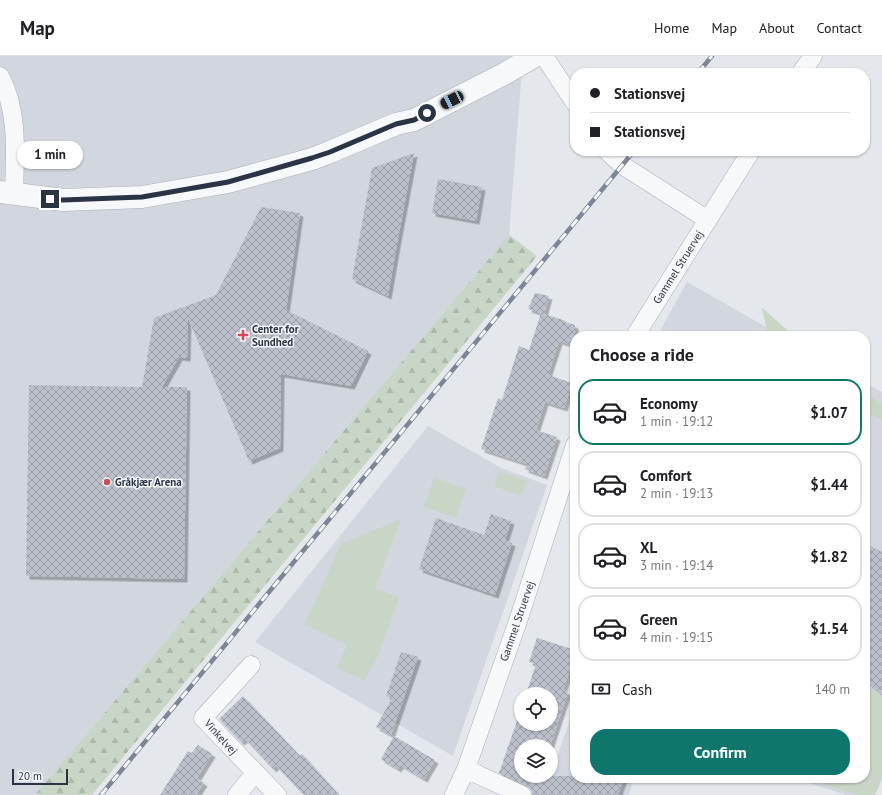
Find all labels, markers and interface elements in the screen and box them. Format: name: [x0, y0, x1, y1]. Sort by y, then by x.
text: Map: [20, 16, 55, 40]
text: Home: [654, 19, 689, 37]
text: Map: [711, 19, 737, 37]
text: About: [759, 19, 795, 37]
text: Contact: [817, 19, 862, 37]
text: Stationsvej: [614, 84, 685, 103]
car: [439, 89, 465, 111]
route start: [418, 104, 436, 122]
text: Stationsvej: [614, 122, 685, 141]
callout: 1 min: [17, 141, 83, 169]
text: 1 min: [34, 146, 66, 163]
route end: [41, 190, 59, 208]
street label: Gammel Struervej: [650, 228, 706, 306]
place label: Center for Sundhed: [252, 322, 299, 349]
marker: Center for Sundhed: [237, 329, 249, 341]
text: Choose a ride: [590, 343, 694, 366]
icon: car: [592, 394, 628, 430]
text: Economy: [640, 394, 698, 413]
text: $1.07: [810, 403, 848, 422]
text: 1 min · 19:12: [640, 413, 713, 430]
icon: car: [592, 466, 628, 502]
text: Comfort: [640, 466, 692, 485]
place label: Gråkjær Arena: [115, 475, 182, 489]
text: $1.44: [810, 475, 848, 494]
marker: Gråkjær Arena: [102, 477, 112, 487]
text: 2 min · 19:13: [640, 485, 713, 502]
icon: car: [592, 538, 628, 574]
text: XL: [640, 538, 657, 557]
text: $1.82: [810, 547, 848, 566]
text: 3 min · 19:14: [640, 557, 713, 574]
street label: Gammel Struervej: [497, 579, 537, 663]
icon: car: [592, 610, 628, 646]
text: Green: [640, 610, 678, 629]
text: $1.54: [810, 619, 848, 638]
text: 4 min · 19:15: [640, 629, 713, 646]
icon: cash: [590, 678, 612, 700]
text: Cash: [622, 680, 652, 699]
text: 140 m: [815, 681, 850, 698]
map controls: [514, 687, 558, 783]
button: locate: [514, 687, 558, 731]
street label: Vinkelvej: [201, 716, 241, 758]
button: Confirm: [590, 729, 850, 775]
button: layers: [514, 739, 558, 783]
scale bar: [12, 767, 68, 786]
text: 20 m: [18, 769, 42, 783]

